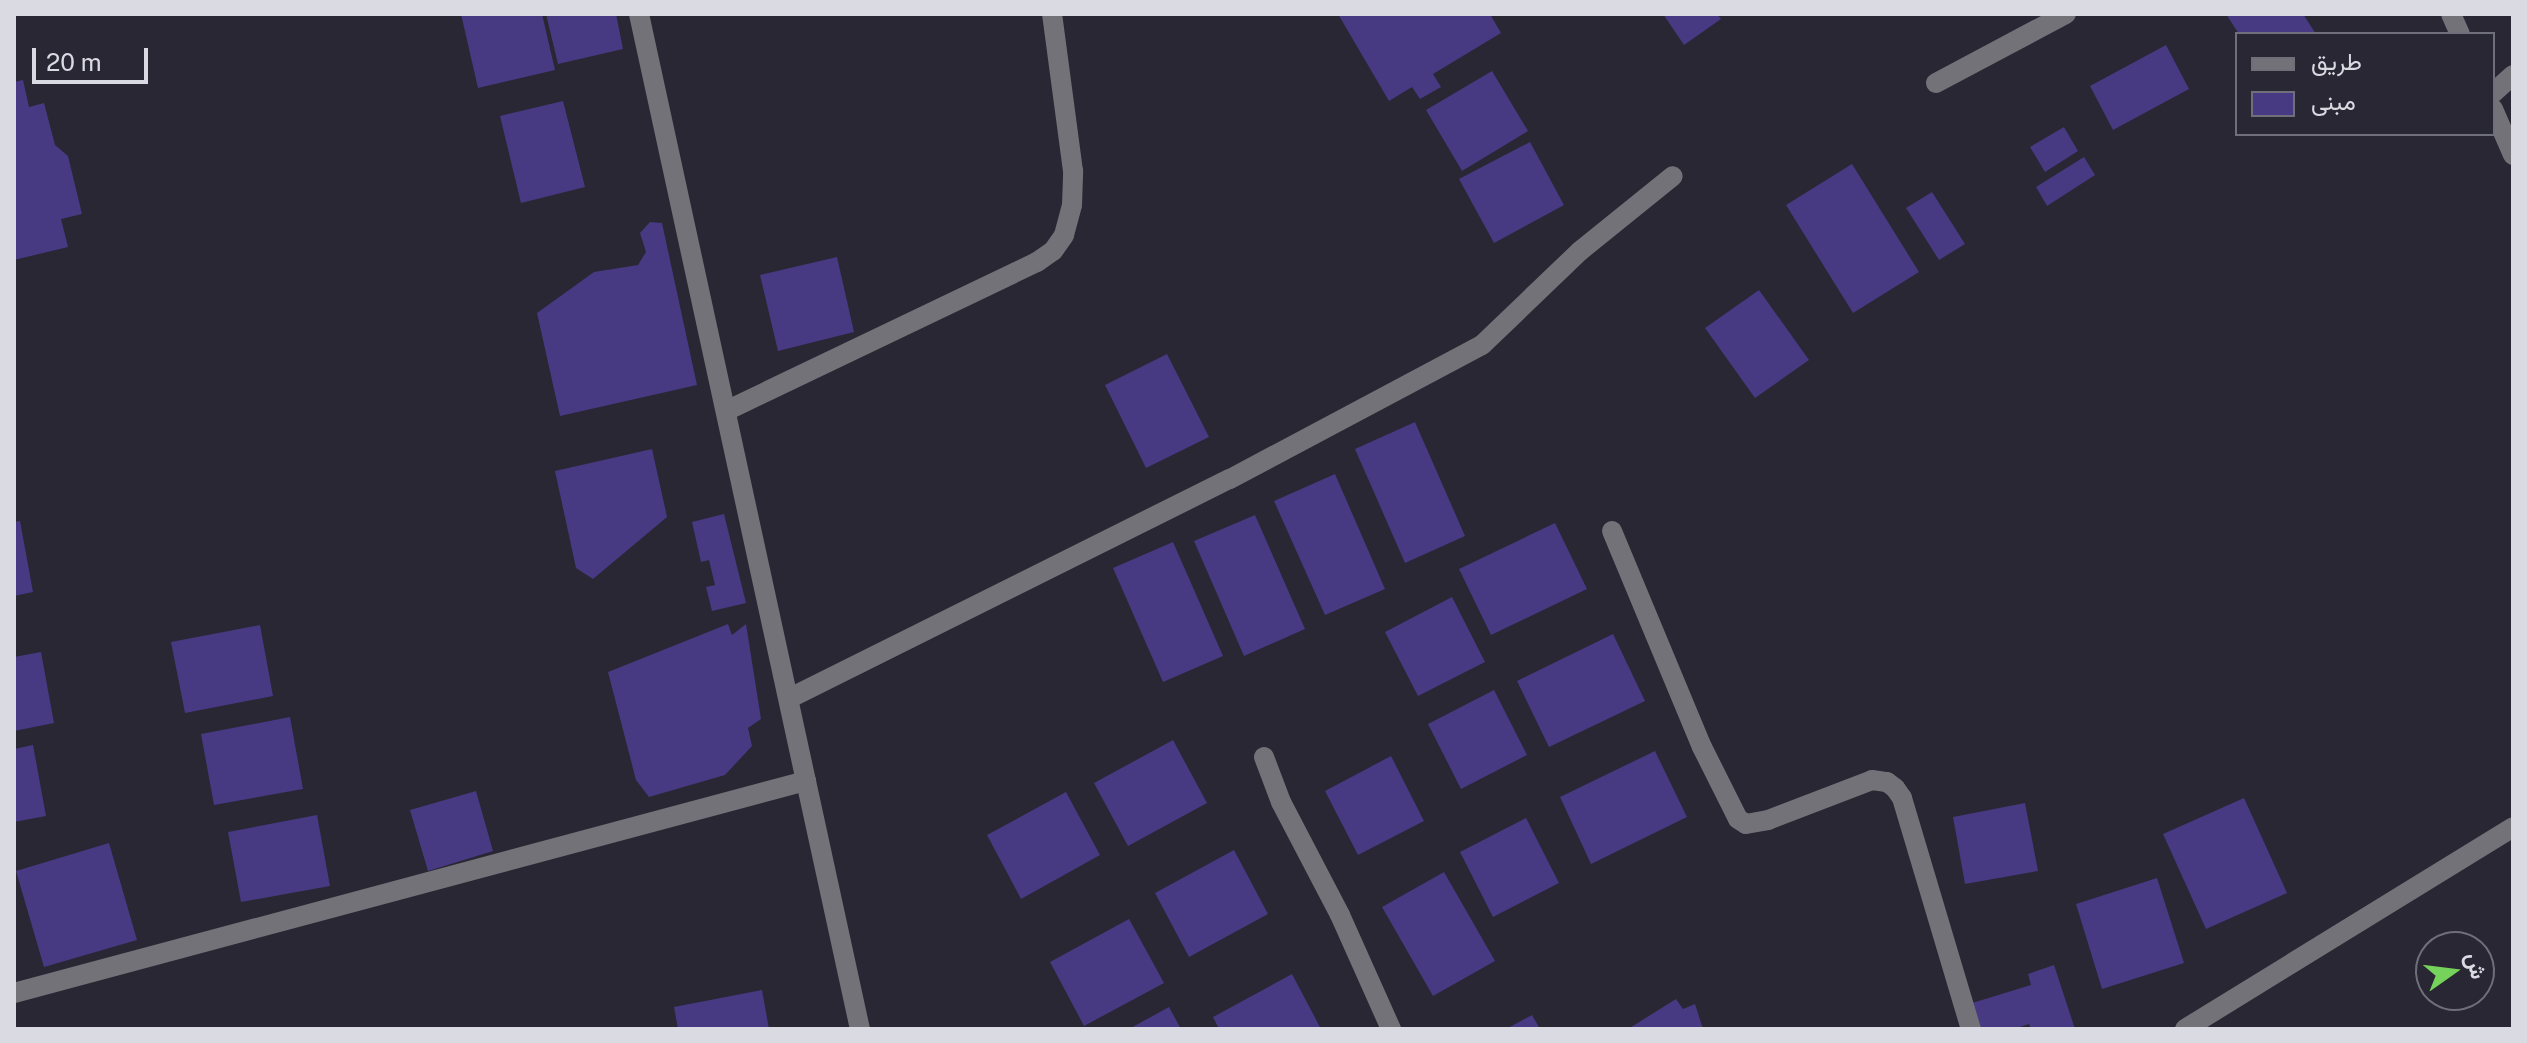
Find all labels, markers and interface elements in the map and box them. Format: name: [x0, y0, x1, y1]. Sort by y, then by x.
scale bar: [36, 32, 152, 82]
legend: [2235, 32, 2495, 136]
text: طريق: [2311, 47, 2362, 75]
text: 20 m: [46, 48, 102, 76]
text: مبنى: [2311, 87, 2356, 115]
north arrow: [2415, 931, 2495, 1011]
text: ش: [2461, 950, 2492, 982]

